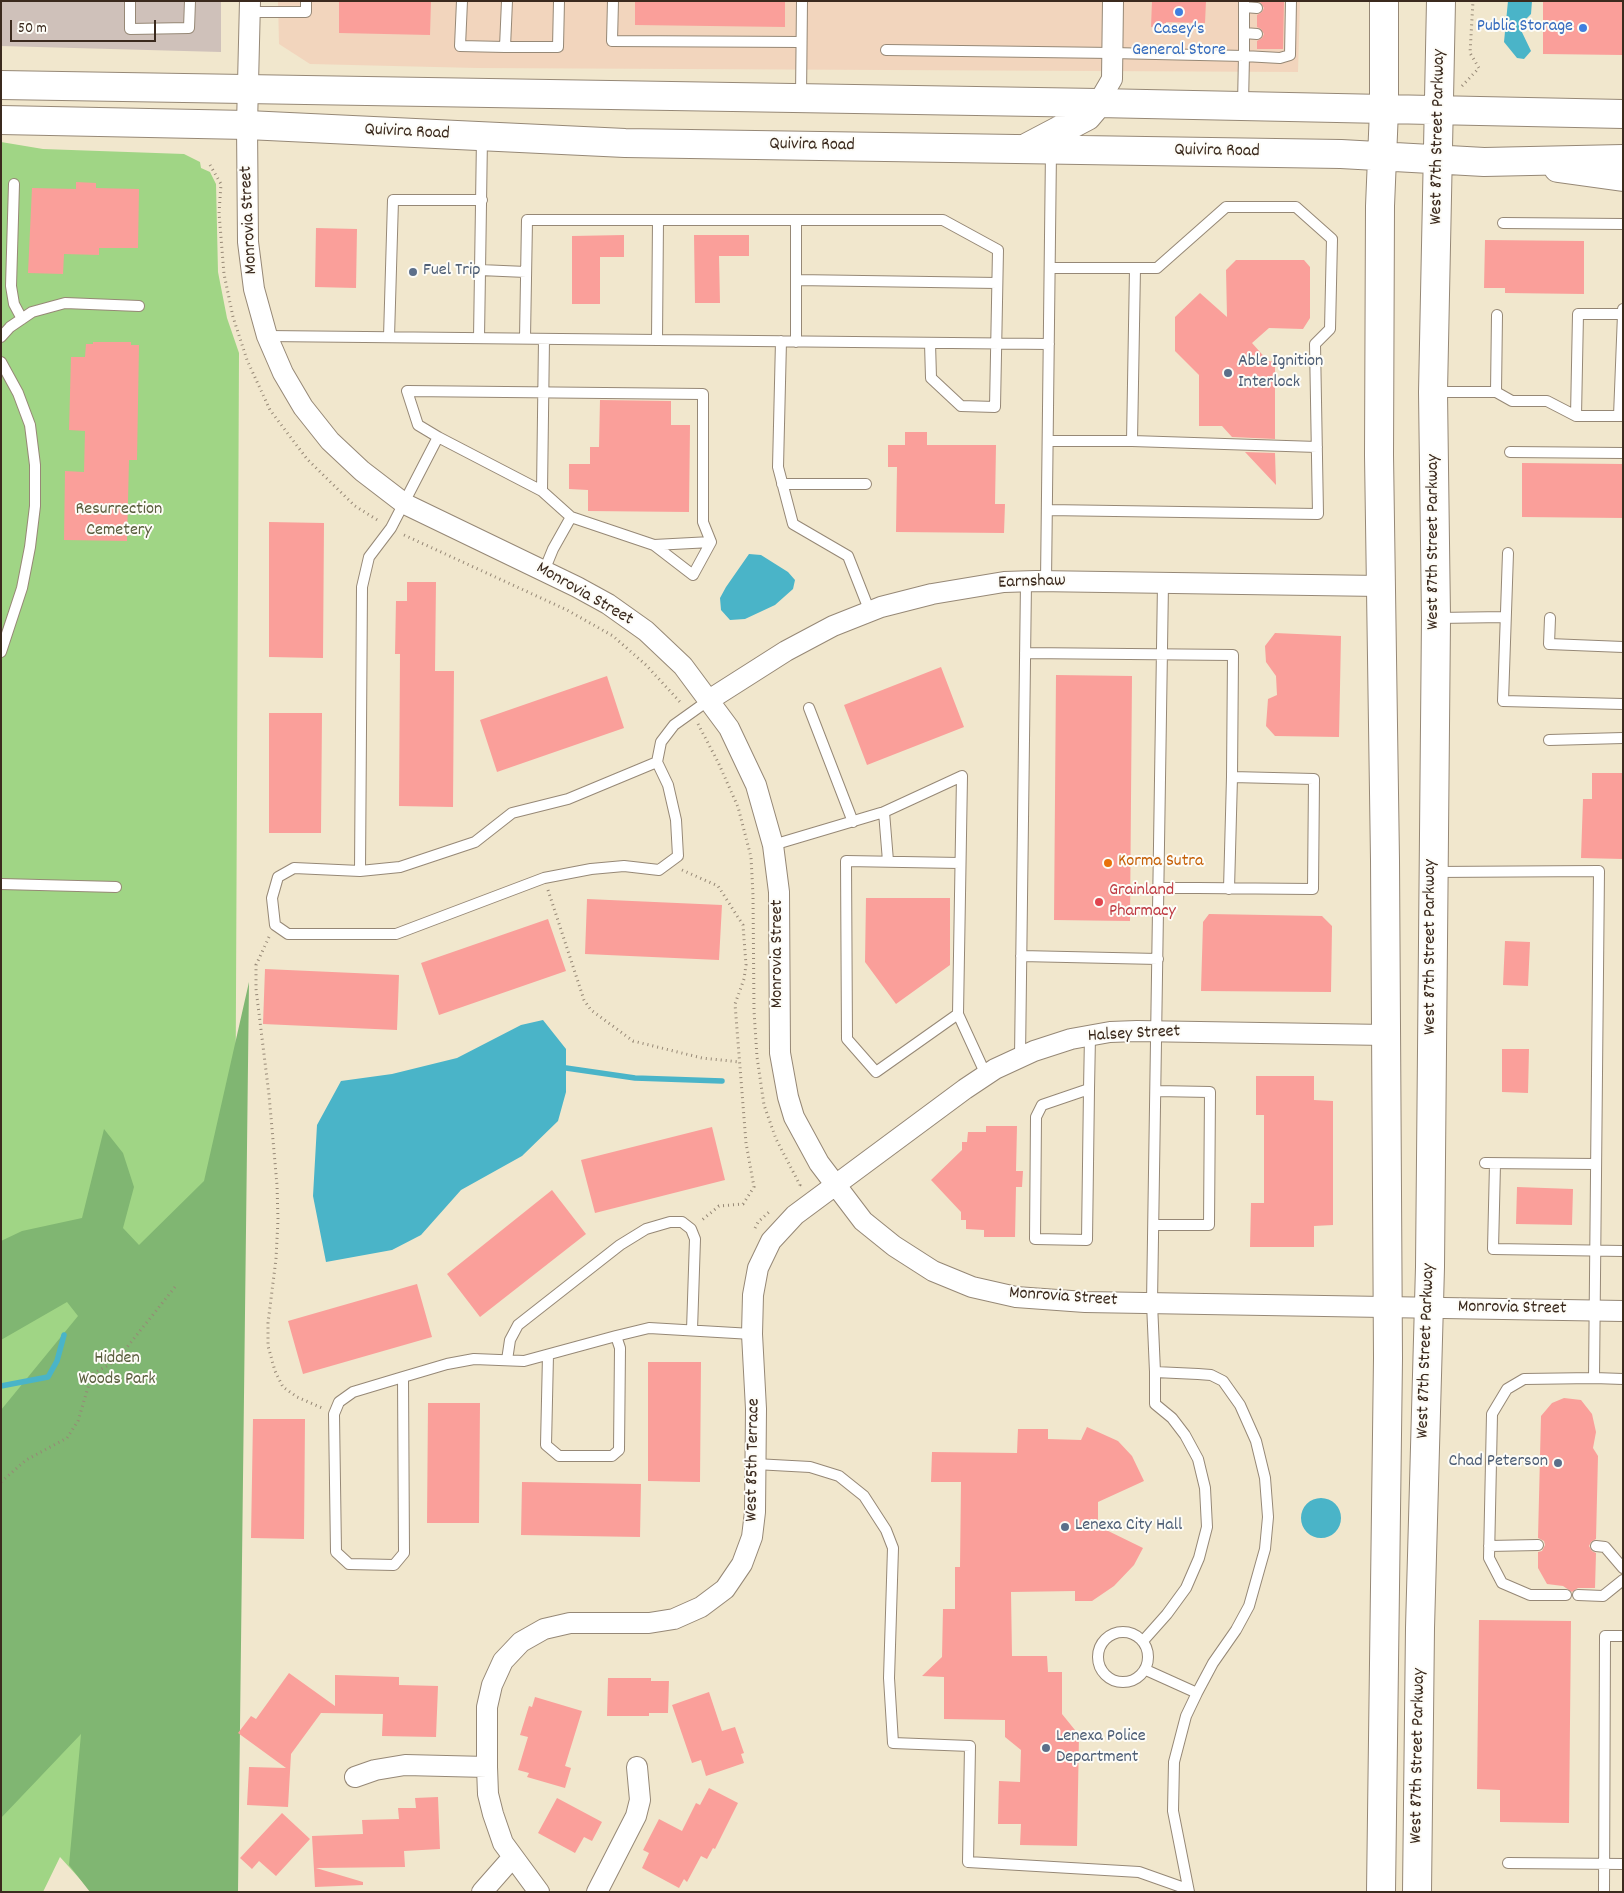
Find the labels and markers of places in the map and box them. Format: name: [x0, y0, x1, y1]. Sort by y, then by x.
marker: Casey's General Store: [1173, 6, 1185, 18]
place label: Public Storage: [1477, 17, 1573, 39]
place label: Casey's General Store: [1132, 20, 1226, 62]
marker: Public Storage: [1577, 22, 1589, 34]
place label: Fuel Trip: [423, 261, 481, 283]
marker: Fuel Trip: [407, 266, 419, 278]
place label: Able Ignition Interlock: [1238, 352, 1323, 394]
marker: Able Ignition Interlock: [1222, 367, 1234, 379]
place label: Korma Sutra: [1118, 852, 1203, 874]
marker: Korma Sutra: [1102, 857, 1114, 869]
place label: Grainland Pharmacy: [1109, 881, 1176, 924]
marker: Grainland Pharmacy: [1093, 896, 1105, 908]
place label: Chad Peterson: [1449, 1452, 1548, 1474]
marker: Chad Peterson: [1552, 1457, 1564, 1469]
place label: Lenexa City Hall: [1075, 1516, 1182, 1538]
marker: Lenexa City Hall: [1059, 1521, 1071, 1533]
place label: Lenexa Police Department: [1056, 1727, 1146, 1770]
marker: Lenexa Police Department: [1040, 1742, 1052, 1754]

